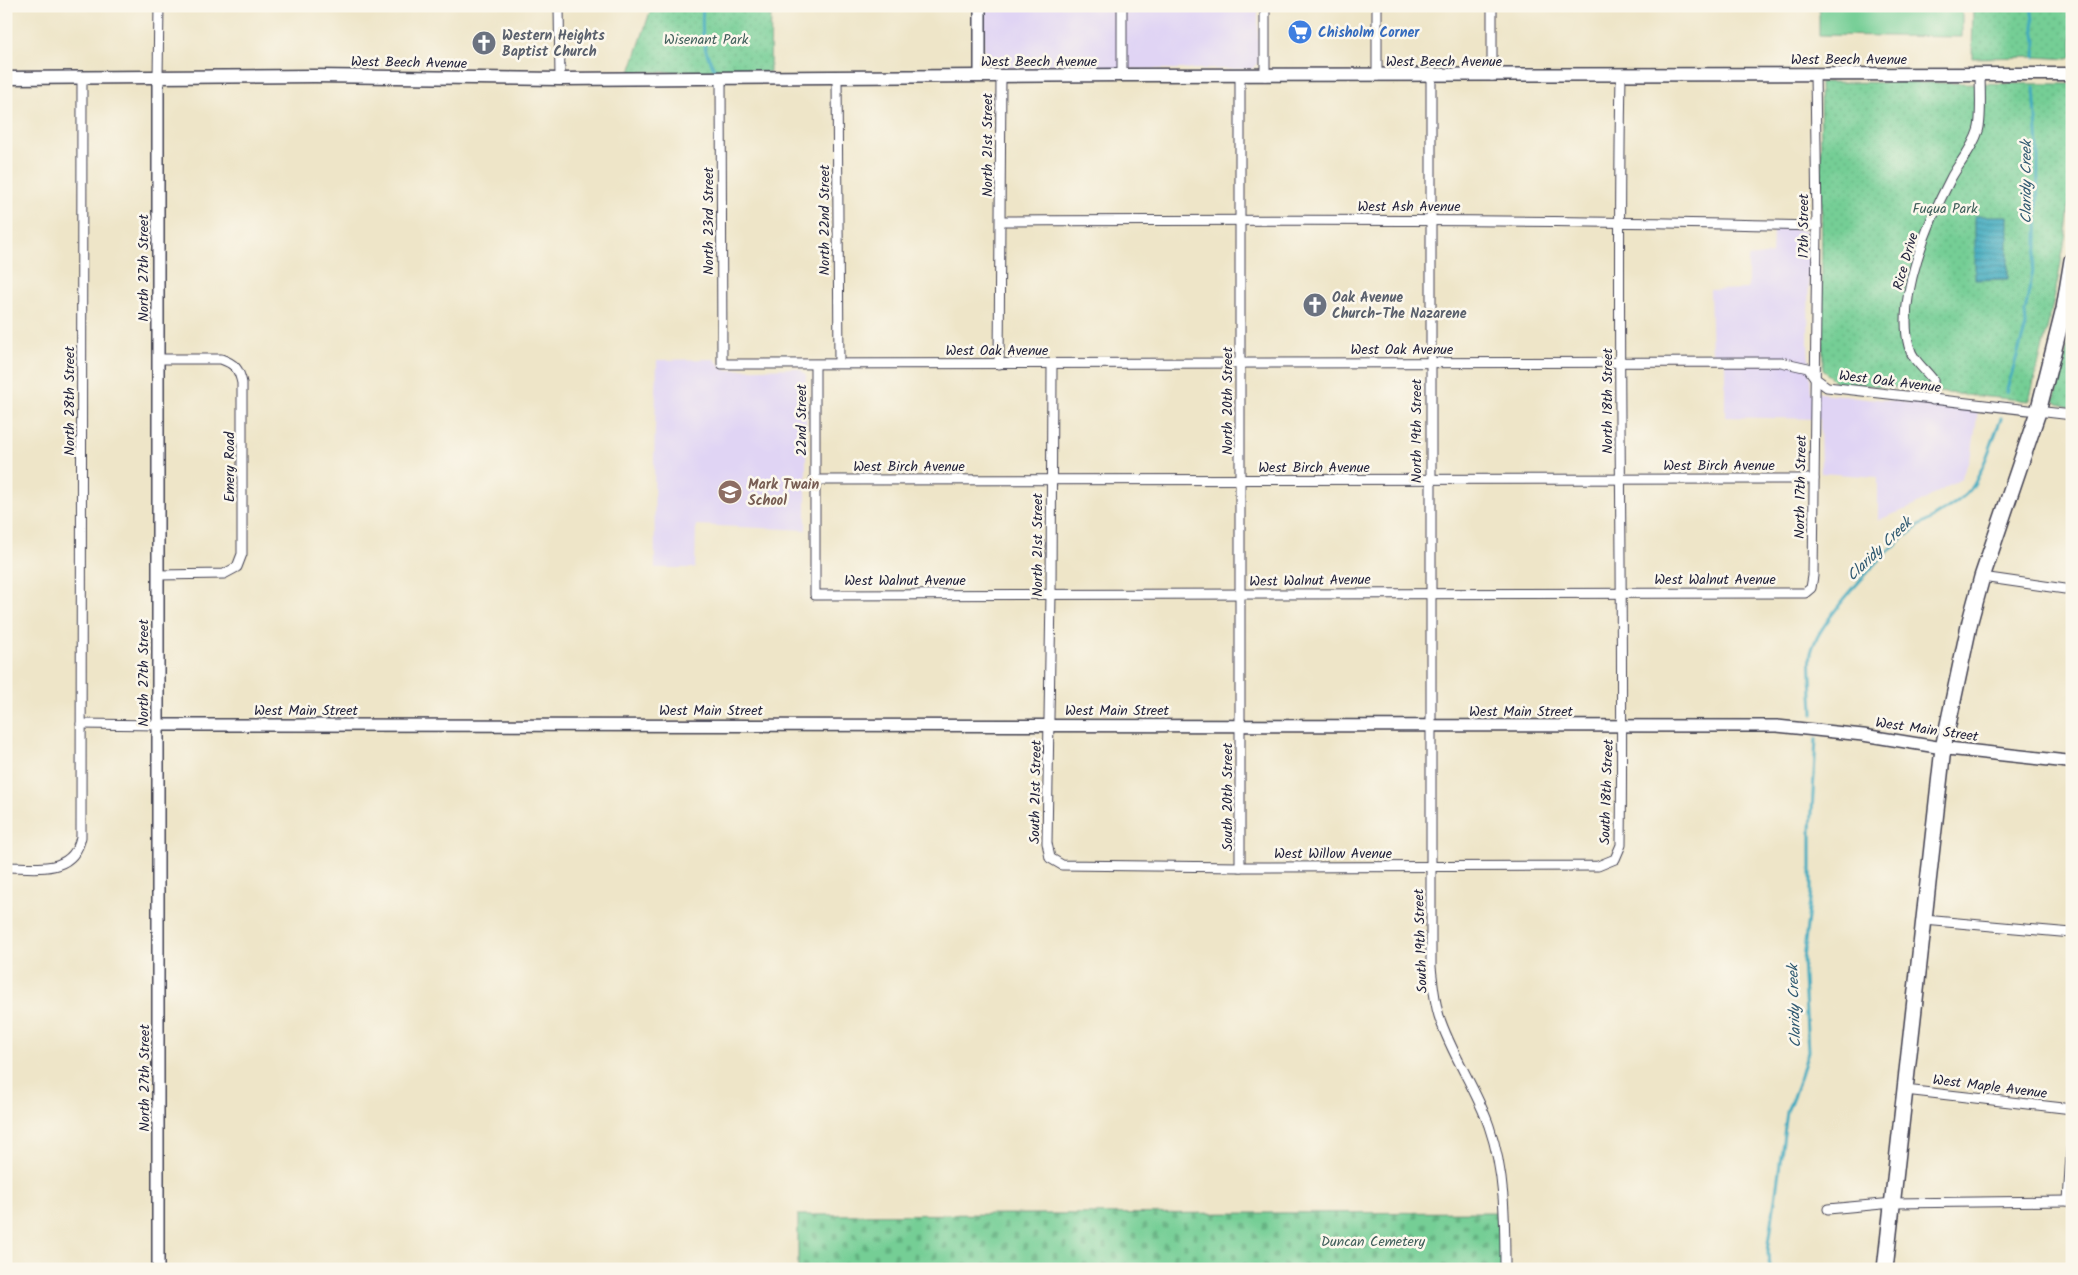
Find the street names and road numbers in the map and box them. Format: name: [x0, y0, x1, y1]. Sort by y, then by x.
street label: West Beech Avenue: [1791, 49, 1908, 71]
street label: West Beech Avenue: [351, 51, 468, 75]
street label: West Beech Avenue: [981, 51, 1098, 73]
street label: West Beech Avenue: [1386, 51, 1503, 73]
street label: North 21st Street: [977, 92, 999, 197]
street label: North 22nd Street: [814, 164, 836, 275]
street label: North 23rd Street: [698, 166, 720, 275]
street label: 17th Street: [1793, 193, 1815, 258]
street label: West Ash Avenue: [1357, 196, 1461, 218]
street label: North 27th Street: [133, 214, 155, 322]
street label: Rice Drive: [1887, 229, 1925, 293]
street label: West Oak Avenue: [1351, 339, 1454, 361]
street label: West Oak Avenue: [946, 340, 1049, 362]
street label: North 28th Street: [59, 346, 81, 456]
street label: North 20th Street: [1217, 346, 1239, 455]
street label: North 18th Street: [1597, 347, 1619, 454]
street label: West Oak Avenue: [1838, 365, 1943, 399]
street label: North 19th Street: [1406, 378, 1428, 483]
street label: 22nd Street: [791, 384, 813, 456]
street label: Emery Road: [219, 431, 241, 502]
street label: North 17th Street: [1789, 434, 1813, 539]
street label: West Birch Avenue: [1663, 455, 1776, 477]
street label: West Birch Avenue: [853, 456, 966, 478]
street label: West Birch Avenue: [1258, 457, 1371, 479]
street label: North 21st Street: [1027, 492, 1049, 597]
street label: West Walnut Avenue: [1249, 569, 1372, 593]
street label: West Walnut Avenue: [1654, 569, 1777, 591]
street label: West Walnut Avenue: [844, 570, 967, 592]
street label: North 27th Street: [133, 619, 155, 727]
street label: West Main Street: [254, 700, 358, 722]
street label: West Main Street: [659, 700, 763, 722]
street label: West Main Street: [1065, 700, 1169, 722]
street label: West Main Street: [1469, 701, 1573, 723]
street label: West Main Street: [1874, 712, 1980, 748]
street label: South 18th Street: [1594, 738, 1620, 845]
street label: South 21st Street: [1024, 739, 1048, 844]
street label: South 20th Street: [1217, 742, 1239, 851]
street label: West Willow Avenue: [1274, 843, 1393, 865]
street label: South 19th Street: [1408, 888, 1434, 993]
street label: North 27th Street: [134, 1024, 156, 1132]
street label: West Maple Avenue: [1931, 1069, 2049, 1105]

